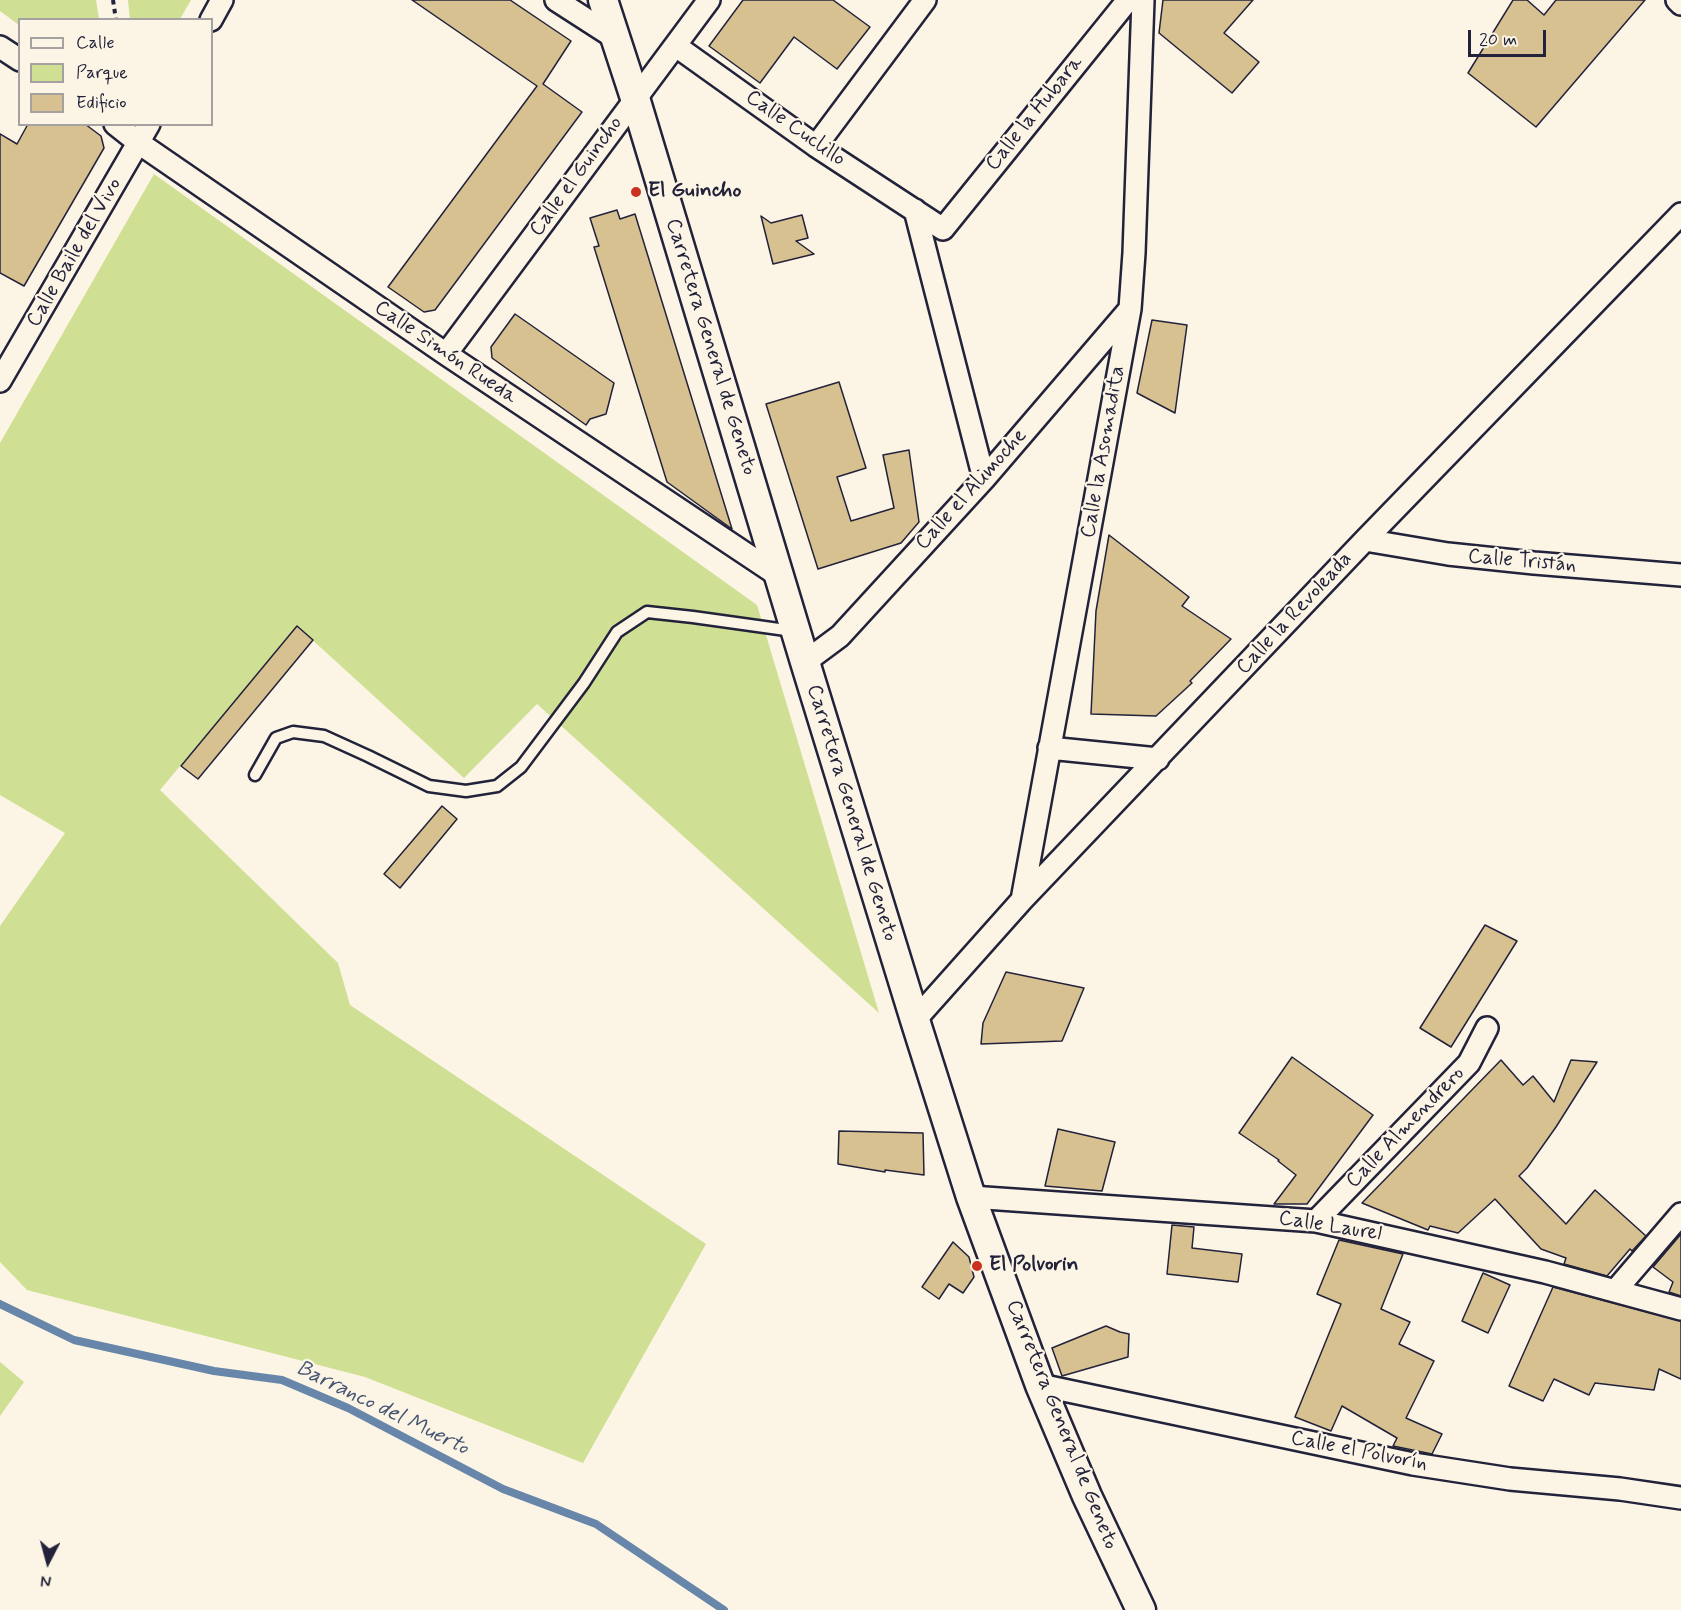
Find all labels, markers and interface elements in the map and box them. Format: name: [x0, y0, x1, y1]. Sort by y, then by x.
legend: [18, 18, 213, 126]
scale bar: [1471, 18, 1549, 56]
text: 20 m: [1479, 28, 1517, 52]
text: Calle: [76, 31, 115, 55]
street label: Calle la Hubara: [981, 51, 1089, 177]
text: Parque: [76, 61, 128, 85]
street label: Calle Cuclillo: [740, 85, 850, 173]
text: Edificio: [76, 91, 127, 115]
street label: Calle el Guincho: [525, 112, 629, 242]
street label: Calle Baile del Vivo: [22, 174, 128, 332]
place label: El Guincho: [648, 179, 741, 205]
marker: El Guincho: [629, 185, 643, 199]
street label: Carretera General de Geneto: [659, 216, 761, 478]
street label: Calle Simón Rueda: [369, 296, 521, 410]
street label: Calle la Asomadita: [1076, 364, 1132, 540]
street label: Calle el Alimoche: [911, 424, 1033, 556]
street label: Calle Tristán: [1467, 545, 1577, 579]
street label: Calle la Revoleada: [1232, 547, 1358, 681]
street label: Carretera General de Geneto: [800, 682, 902, 944]
street label: Calle Almendrero: [1342, 1062, 1470, 1194]
street label: Calle Laurel: [1277, 1206, 1383, 1248]
place label: El Polvorin: [989, 1253, 1078, 1279]
marker: El Polvorin: [970, 1259, 984, 1273]
street label: Carretera General de Geneto: [999, 1297, 1123, 1553]
water label: Barranco del Muerto: [292, 1356, 472, 1462]
street label: Calle el Polvorín: [1289, 1426, 1429, 1478]
north arrow: [18, 1532, 78, 1592]
text: N: [40, 1569, 52, 1591]

